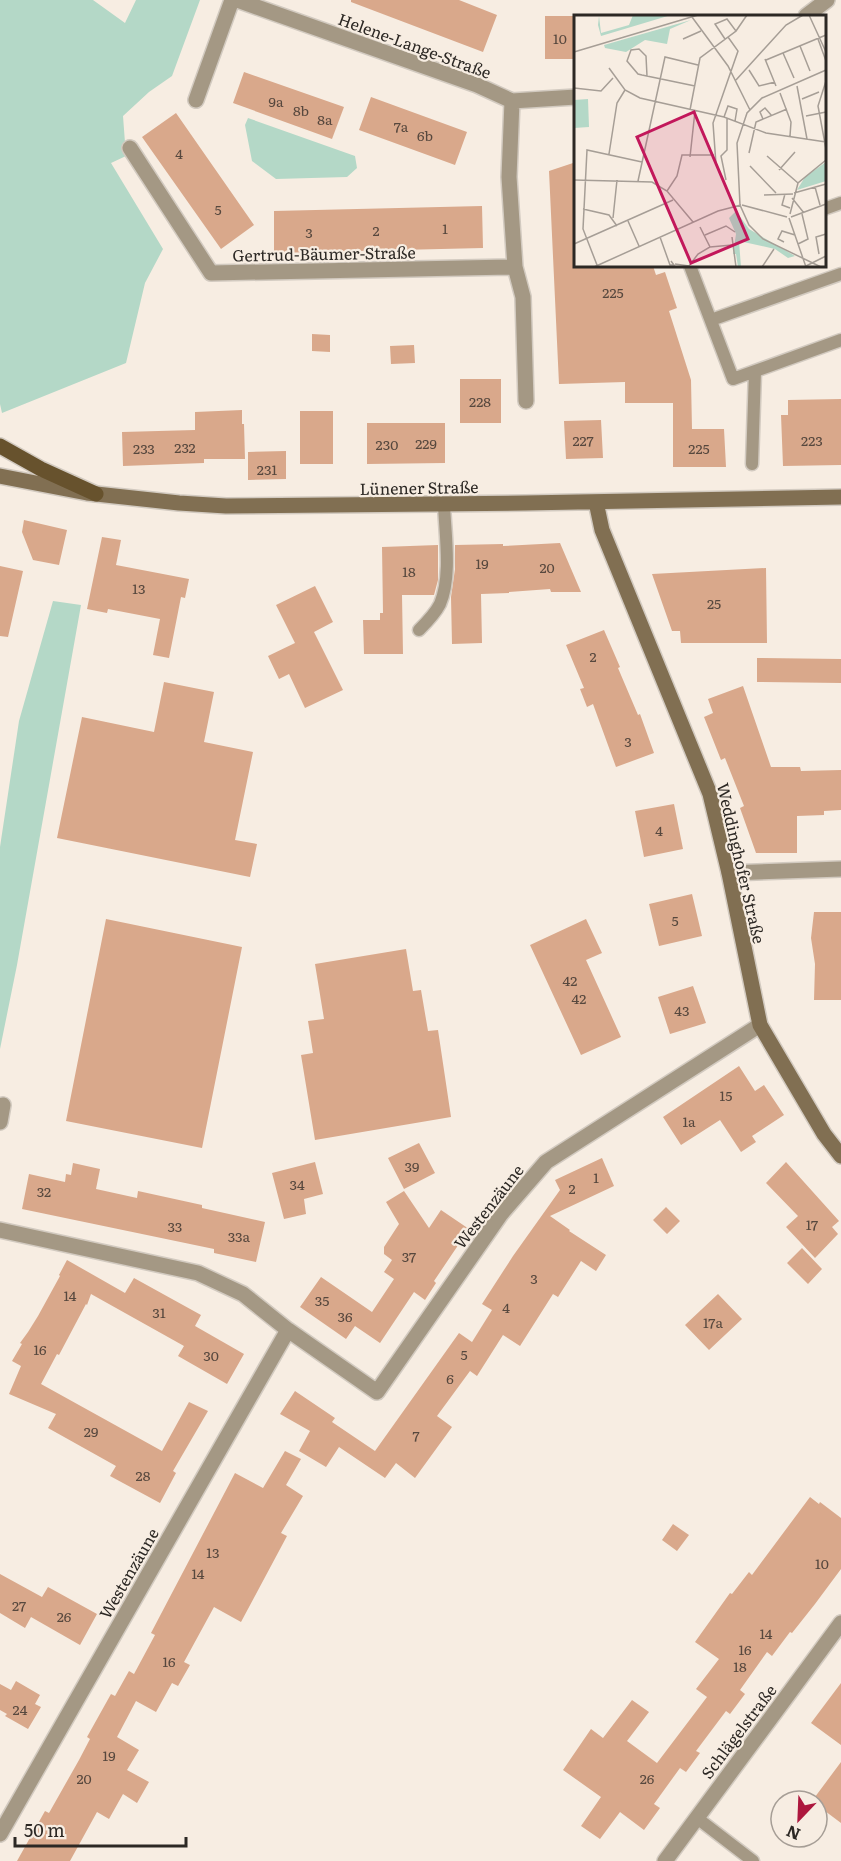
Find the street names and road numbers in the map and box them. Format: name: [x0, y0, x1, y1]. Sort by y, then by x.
street label: Helene-Lange-Straße: [335, 6, 495, 84]
street label: Gertrud-Bäumer-Straße: [232, 239, 416, 267]
street label: Lünener Straße: [359, 474, 479, 500]
street label: Weddinghofer Straße: [712, 780, 772, 946]
street label: Westenzäune: [447, 1159, 529, 1253]
street label: Westenzäune: [92, 1523, 164, 1623]
street label: Schlägelstraße: [695, 1679, 781, 1783]

